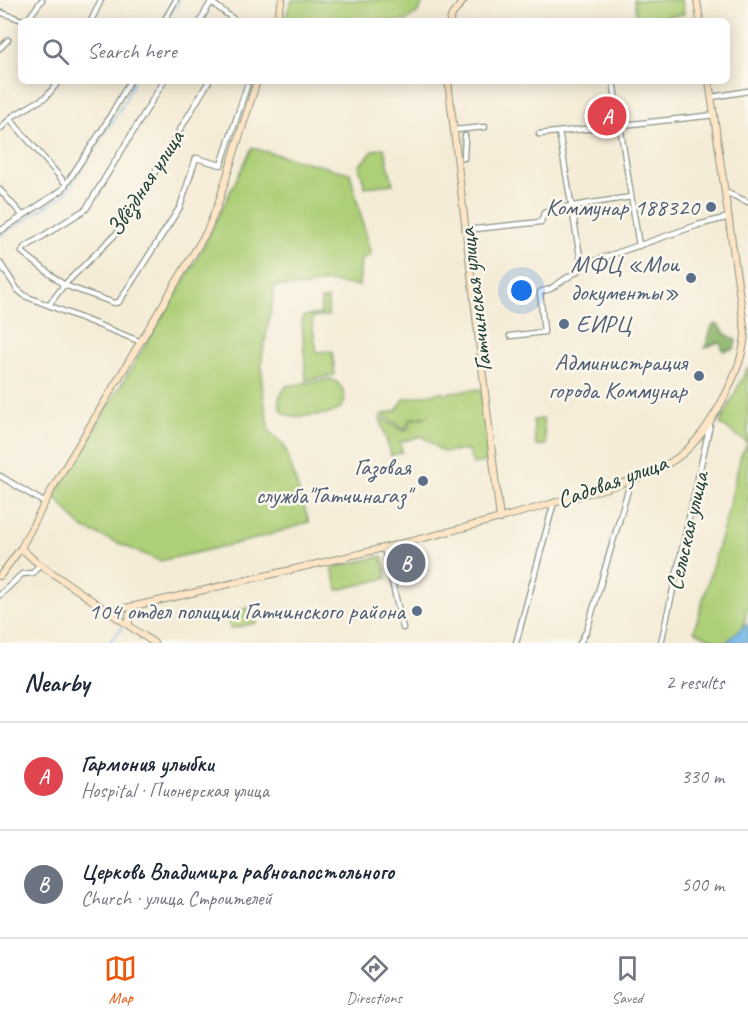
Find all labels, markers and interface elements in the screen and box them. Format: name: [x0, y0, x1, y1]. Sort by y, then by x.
search box: [18, 18, 730, 84]
icon: search: [39, 35, 72, 68]
text: Search here: [87, 37, 177, 65]
pin: A: [588, 94, 626, 138]
street label: Звёздная улица: [100, 123, 192, 242]
place label: Коммунар 188320: [546, 192, 701, 222]
marker: Коммунар 188320: [704, 200, 718, 214]
street label: Гатчинская улица: [451, 225, 499, 373]
place label: МФЦ «Мои документы»: [570, 249, 680, 307]
marker: МФЦ «Мои документы»: [684, 271, 698, 285]
your location: [507, 276, 536, 305]
place label: ЕИРЦ: [576, 309, 633, 339]
marker: ЕИРЦ: [557, 317, 571, 331]
place label: Администрация города Коммунар: [548, 347, 689, 405]
marker: Администрация города Коммунар: [692, 369, 706, 383]
street label: Садовая улица: [553, 447, 673, 515]
place label: Газовая служба"Гатчинагаз": [256, 452, 416, 510]
street label: Сельская улица: [659, 467, 716, 593]
marker: Газовая служба"Гатчинагаз": [416, 474, 430, 488]
pin: B: [386, 540, 426, 586]
place label: 104 отдел полиции Гатчинского района: [88, 596, 406, 626]
marker: 104 отдел полиции Гатчинского района: [410, 604, 424, 618]
text: Nearby: [24, 666, 89, 699]
text: 2 results: [665, 670, 724, 695]
text: Гармония улыбки: [81, 750, 214, 778]
text: A: [38, 764, 49, 789]
text: 330 m: [681, 764, 724, 789]
text: Hospital · Пионерская улица: [81, 778, 269, 803]
text: Церковь Владимира равноапостольного: [81, 858, 394, 886]
text: B: [38, 872, 49, 897]
text: 500 m: [681, 872, 724, 897]
text: Church · улица Строителей: [81, 886, 272, 911]
tab: Map: [104, 952, 137, 1008]
tab: Directions: [346, 952, 402, 1008]
tab: Saved: [611, 952, 644, 1008]

